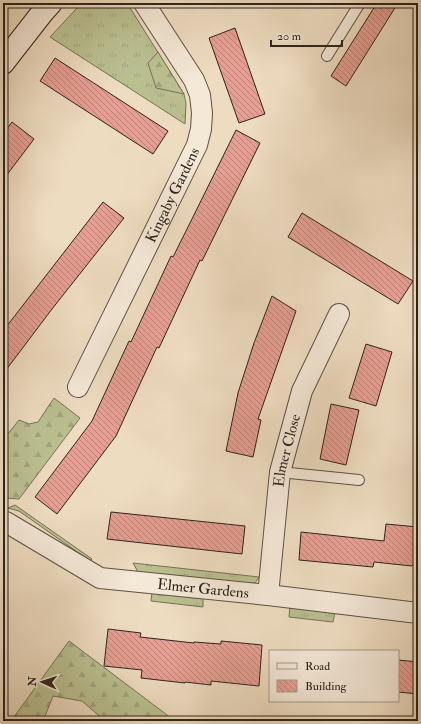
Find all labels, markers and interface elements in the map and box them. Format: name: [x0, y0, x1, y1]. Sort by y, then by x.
scale bar: [271, 22, 342, 48]
text: 20 m: [277, 29, 302, 44]
street label: Kingaby Gardens: [141, 144, 204, 246]
street label: Elmer Close: [269, 412, 305, 488]
street label: Elmer Gardens: [156, 574, 250, 603]
legend: [269, 650, 399, 702]
text: Road: [305, 659, 330, 674]
north arrow: [22, 662, 62, 702]
text: N: [26, 675, 39, 688]
text: Building: [305, 679, 348, 694]

